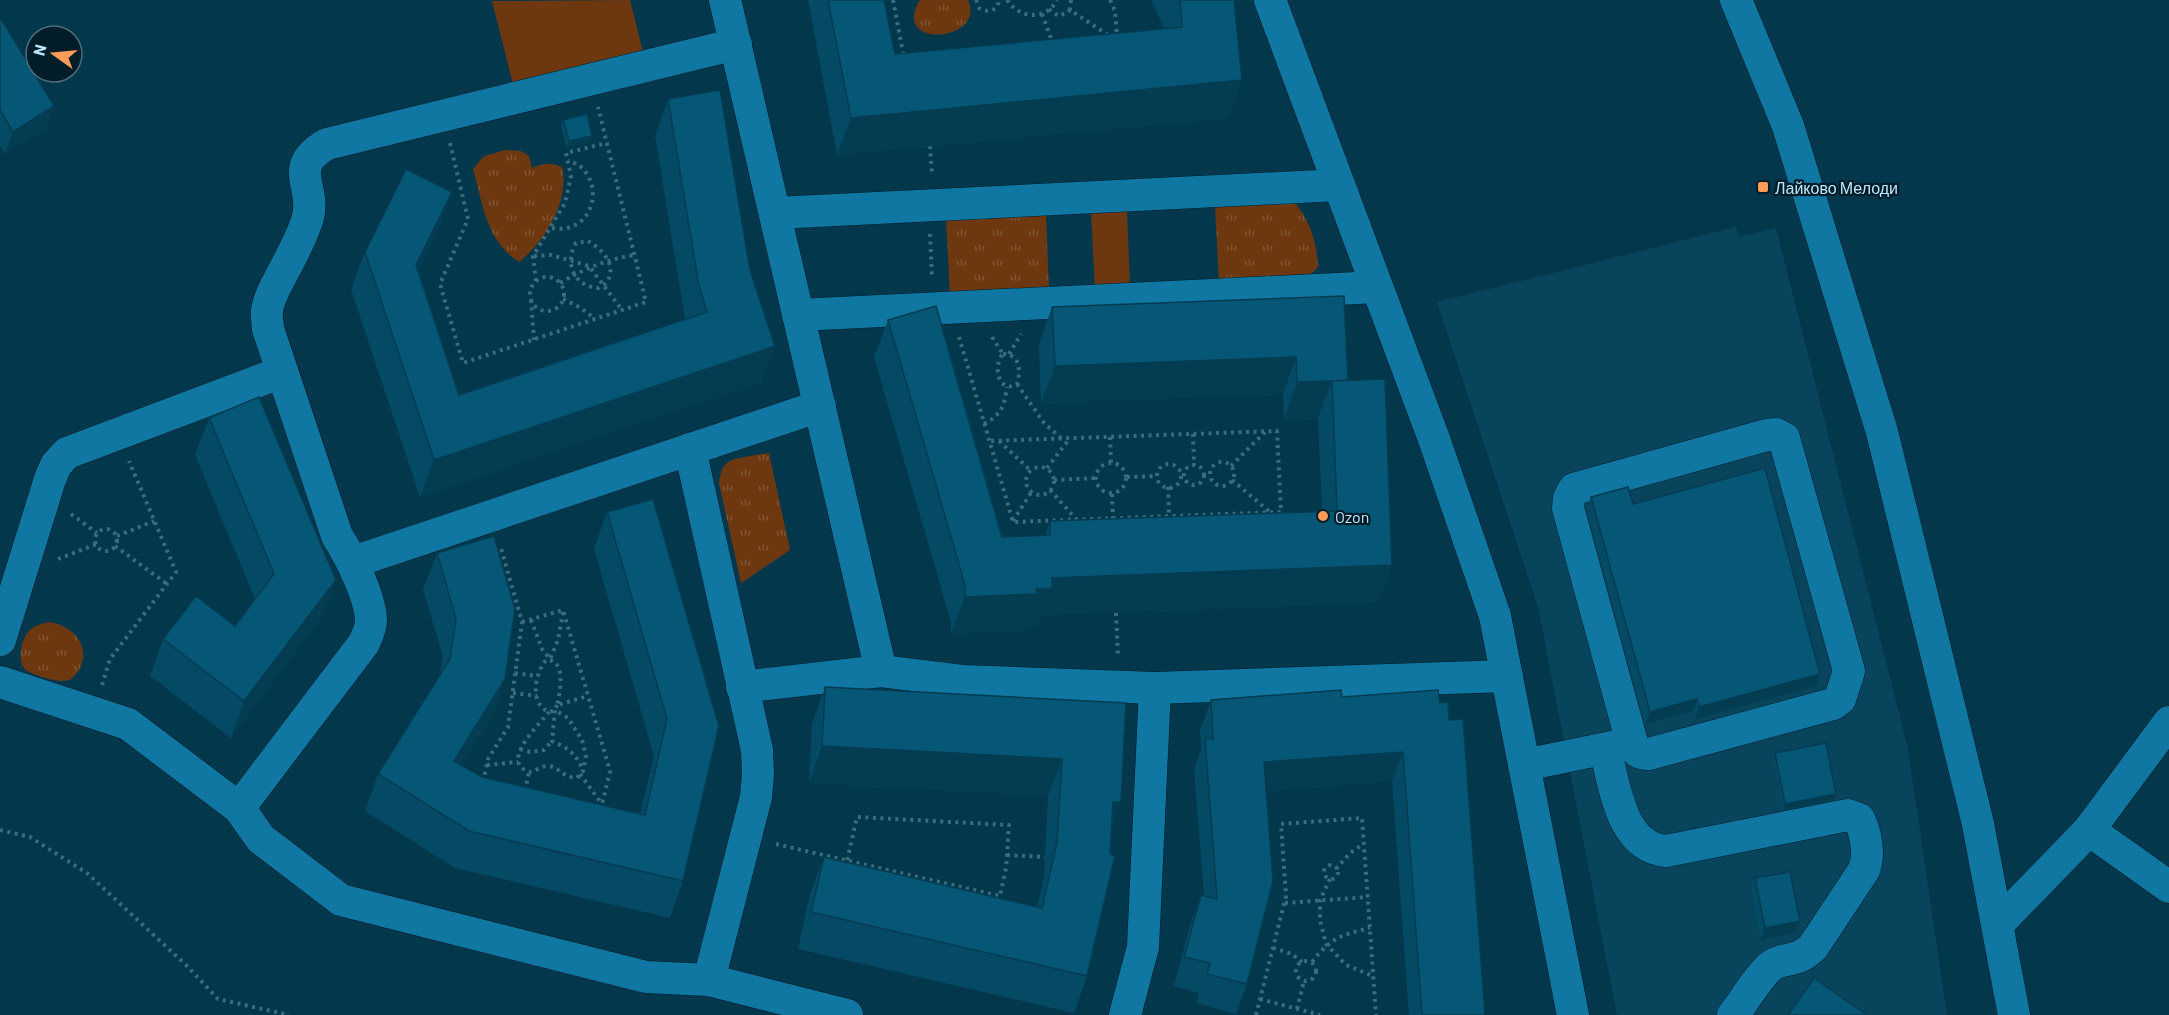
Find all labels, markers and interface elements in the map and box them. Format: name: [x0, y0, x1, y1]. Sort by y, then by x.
north arrow: [24, 24, 84, 84]
text: N: [28, 42, 50, 58]
place label: Лайково Мелоди: [1775, 178, 1898, 197]
marker: Лайково Мелоди: [1756, 180, 1770, 194]
place label: Ozon: [1335, 507, 1369, 526]
marker: Ozon: [1316, 509, 1330, 523]

